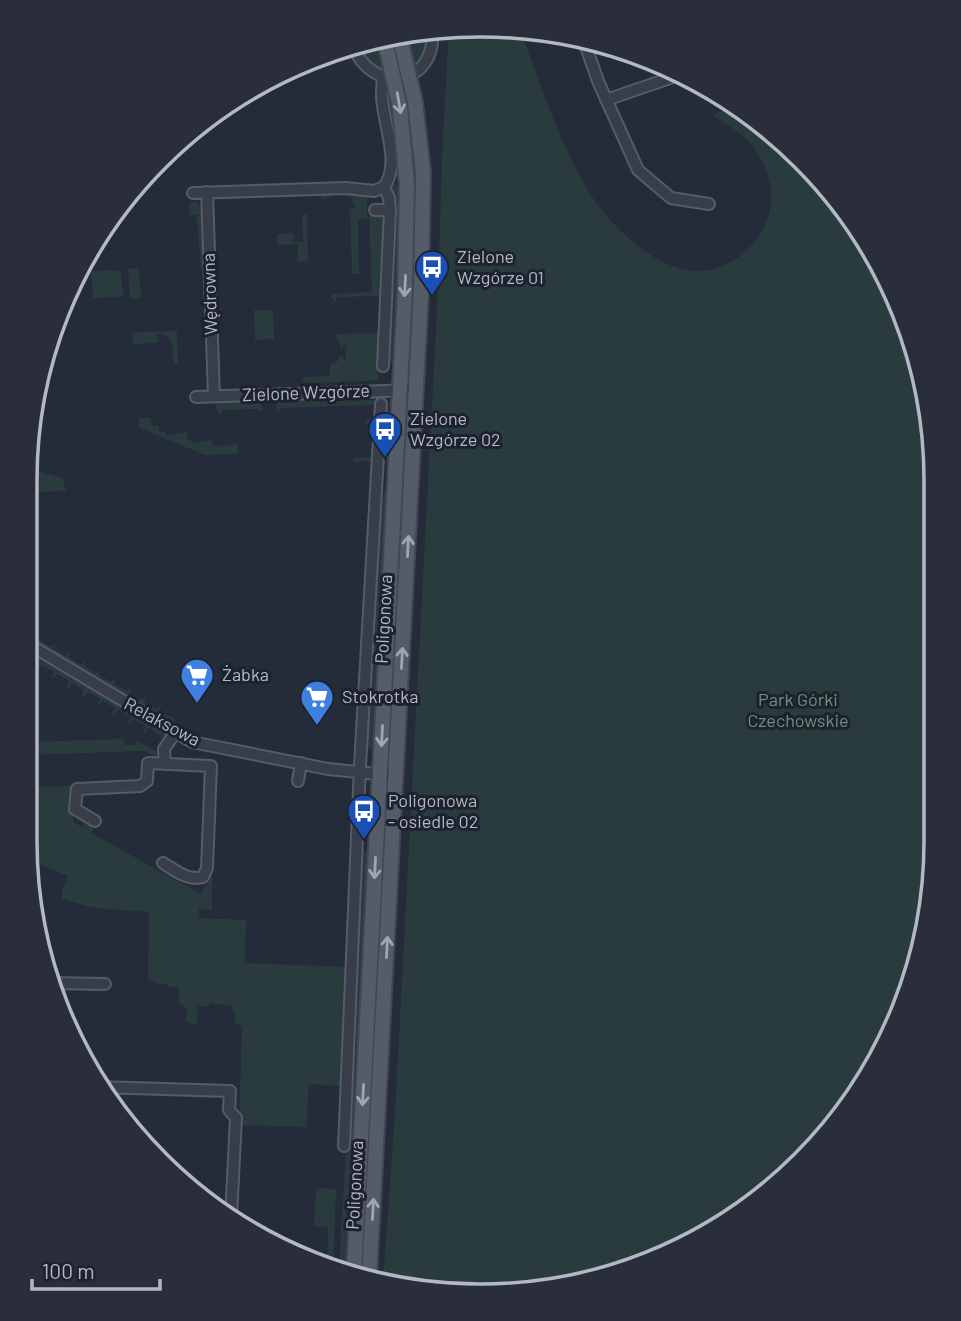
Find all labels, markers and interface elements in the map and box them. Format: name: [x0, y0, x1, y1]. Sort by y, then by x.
one-way arrow: [393, 91, 406, 114]
place label: Zielone Wzgórze 01: [457, 245, 544, 288]
bus stop icon: Zielone Wzgórze 01: [413, 248, 451, 297]
street label: Wędrowna: [197, 253, 221, 335]
one-way arrow: [399, 274, 412, 297]
street label: Zielone Wzgórze: [242, 379, 370, 405]
place label: Zielone Wzgórze 02: [410, 407, 501, 450]
bus stop icon: Zielone Wzgórze 02: [366, 410, 404, 459]
one-way arrow: [401, 535, 414, 558]
street label: Poligonowa: [370, 574, 396, 664]
one-way arrow: [395, 647, 408, 670]
supermarket icon: Żabka: [178, 656, 216, 705]
place label: Żabka: [222, 663, 269, 685]
supermarket icon: Stokrotka: [298, 678, 336, 727]
place label: Stokrotka: [342, 685, 418, 707]
park label: Park Górki Czechowskie: [747, 688, 849, 731]
street label: Relaksowa: [121, 692, 204, 750]
one-way arrow: [375, 725, 388, 748]
place label: Poligonowa - osiedle 02: [388, 789, 478, 832]
bus stop icon: Poligonowa - osiedle 02: [345, 792, 383, 841]
one-way arrow: [368, 856, 381, 879]
one-way arrow: [380, 936, 393, 959]
one-way arrow: [356, 1083, 369, 1106]
street label: Poligonowa: [341, 1140, 367, 1230]
one-way arrow: [366, 1198, 379, 1221]
scale bar: [32, 1248, 159, 1292]
text: 100 m: [42, 1258, 95, 1283]

